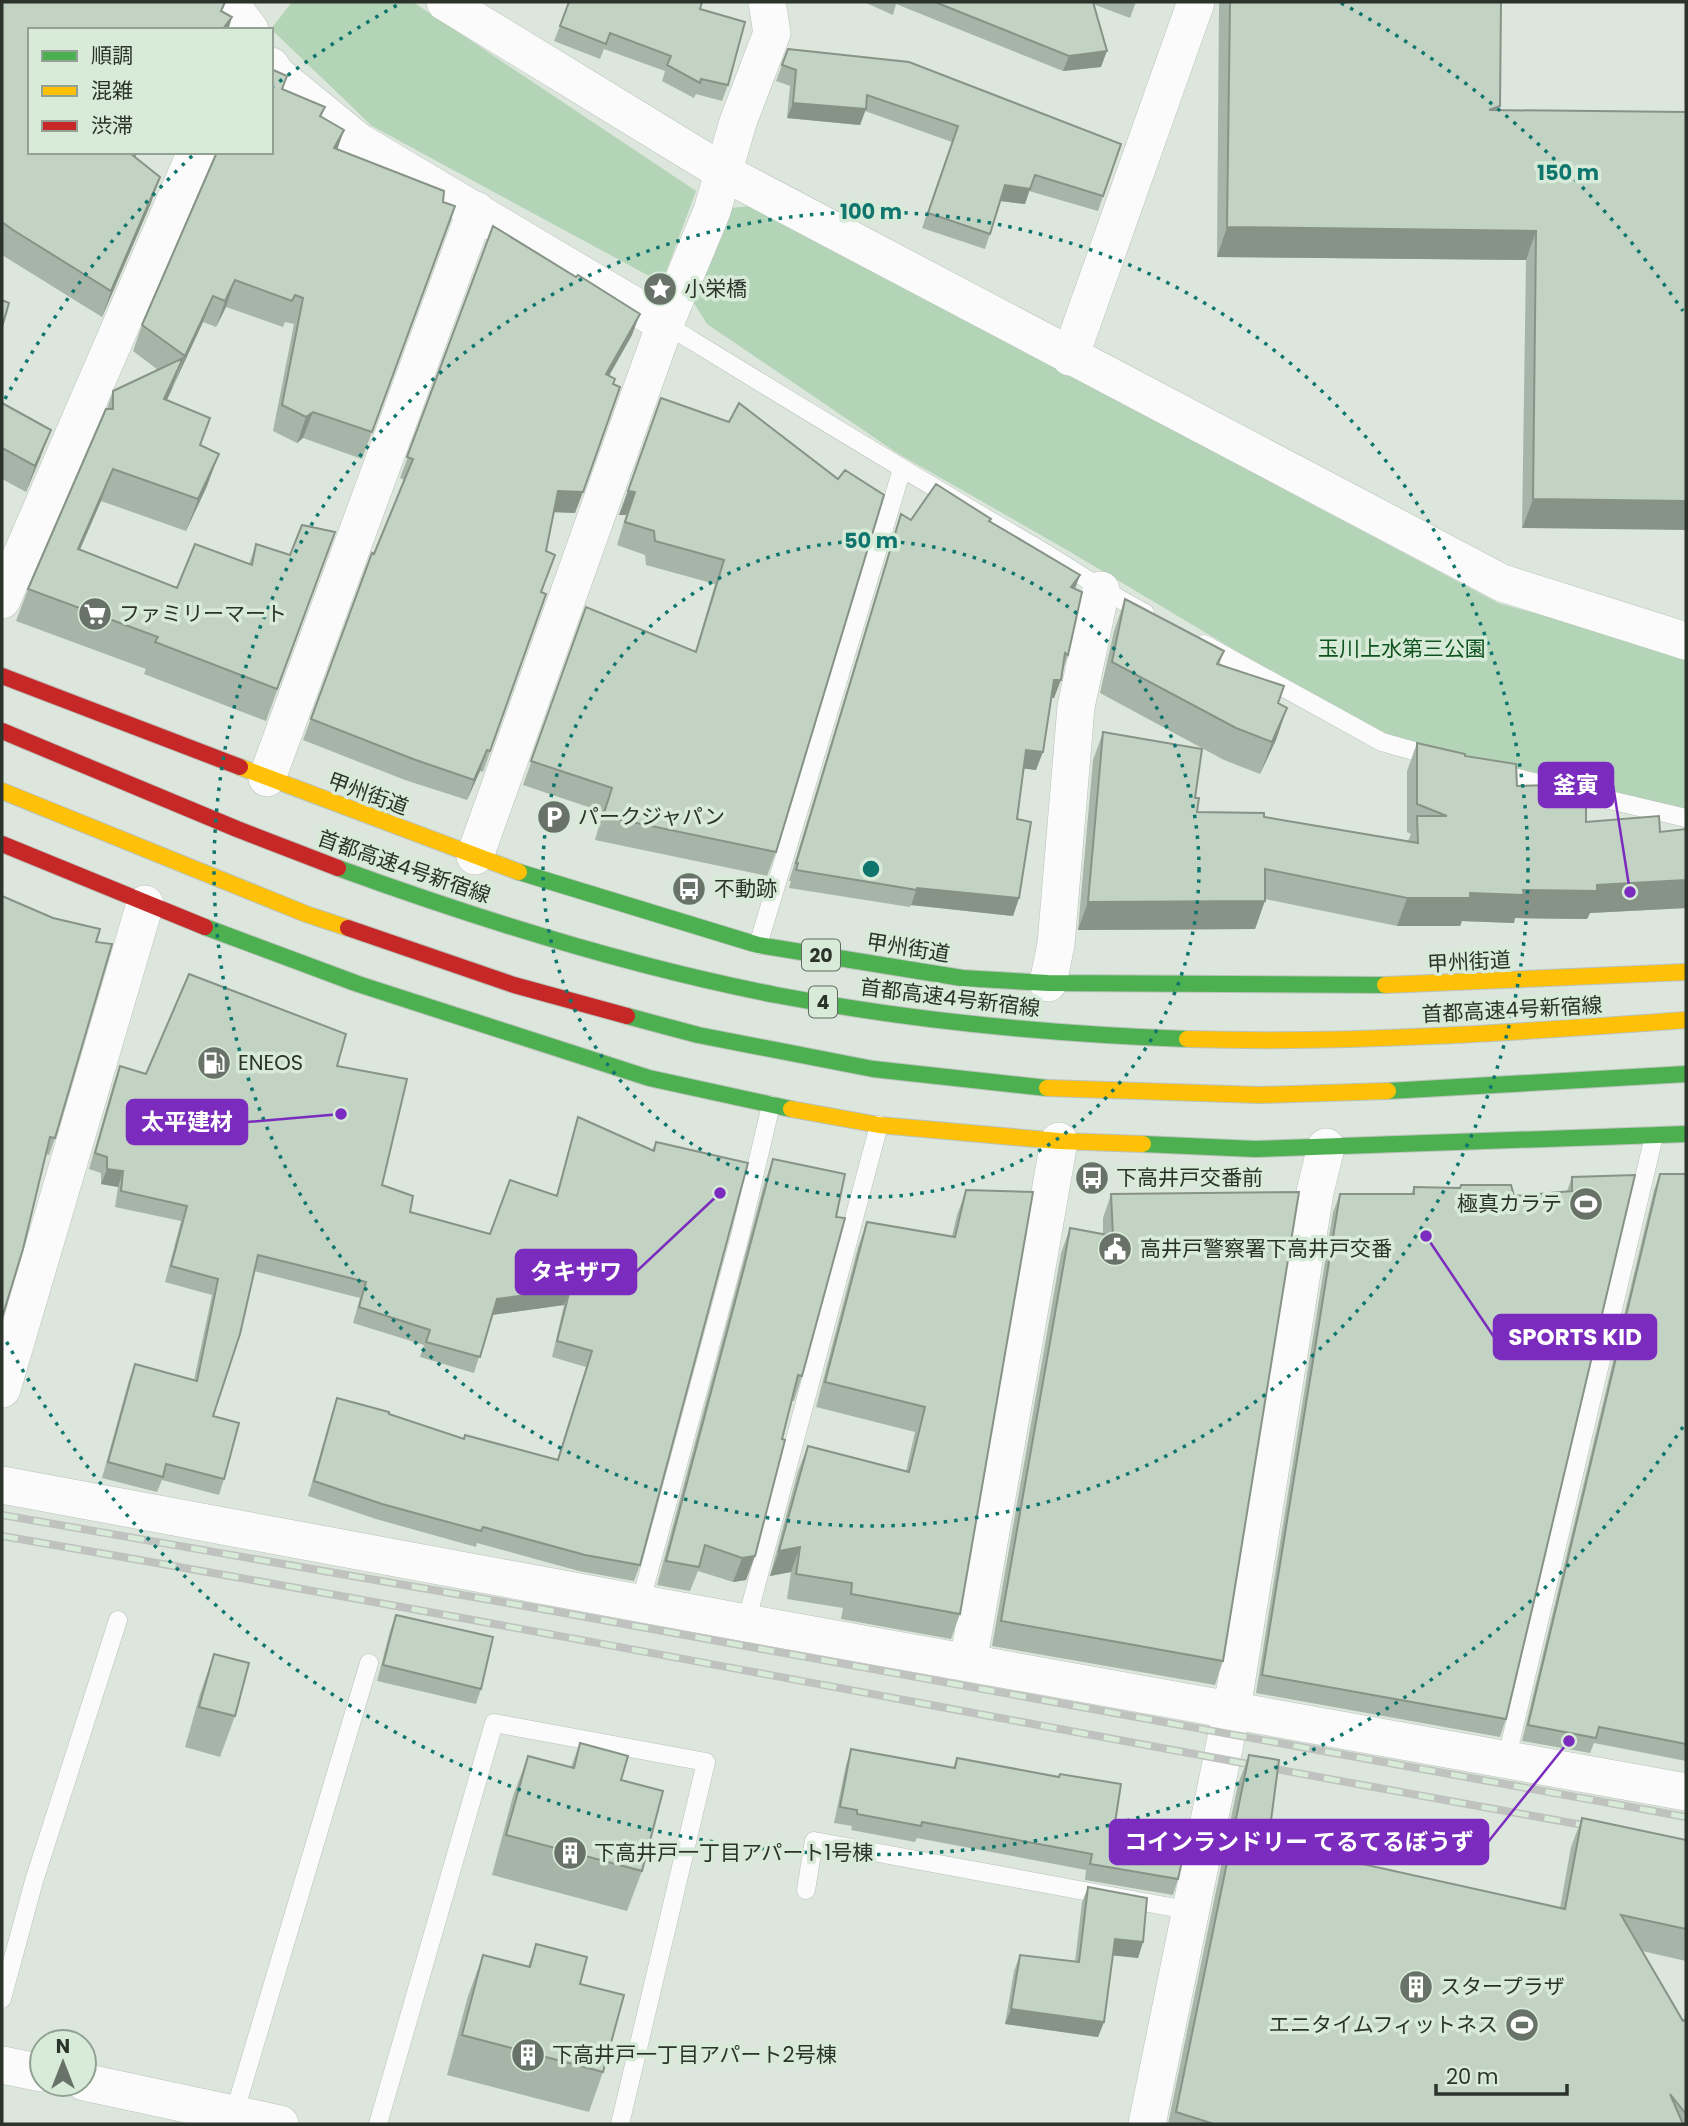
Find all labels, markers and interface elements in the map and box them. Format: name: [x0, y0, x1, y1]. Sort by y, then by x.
legend: [28, 28, 273, 154]
text: 順調: [91, 41, 133, 70]
text: 混雑: [91, 76, 133, 105]
text: 渋滞: [91, 111, 133, 140]
text: 150 m: [1537, 158, 1599, 187]
text: 100 m: [840, 197, 902, 226]
place icon: 小栄橋: [641, 270, 679, 308]
place label: 小栄橋: [684, 274, 747, 303]
text: 50 m: [844, 526, 898, 555]
supermarket icon: ファミリーマート: [76, 595, 114, 633]
place label: ファミリーマート: [119, 599, 287, 628]
park label: 玉川上水第三公園: [1318, 634, 1486, 663]
callout: 釜寅: [1539, 763, 1613, 807]
street label: 甲州街道: [324, 766, 413, 822]
text: 釜寅: [1553, 769, 1599, 801]
parking icon: パークジャパン: [535, 798, 573, 836]
place label: パークジャパン: [578, 802, 725, 831]
street label: 首都高速4号新宿線: [314, 823, 495, 910]
centre of rings: [859, 857, 883, 881]
bus stop icon: 不動跡: [670, 870, 708, 908]
place label: 不動跡: [714, 874, 777, 903]
street label: 甲州街道: [864, 927, 952, 968]
road number: 20: [802, 939, 840, 970]
street label: 甲州街道: [1426, 945, 1512, 978]
street label: 首都高速4号新宿線: [858, 972, 1042, 1023]
road number: 4: [809, 986, 837, 1018]
street label: 首都高速4号新宿線: [1421, 990, 1603, 1029]
fuel station icon: ENEOS: [195, 1044, 233, 1082]
place label: ENEOS: [238, 1048, 303, 1077]
callout: 太平建材: [127, 1100, 247, 1144]
text: 太平建材: [141, 1106, 233, 1138]
bus stop icon: 下高井戸交番前: [1073, 1159, 1111, 1197]
place label: 下高井戸交番前: [1116, 1163, 1263, 1192]
sports icon: 極真カラテ: [1567, 1185, 1605, 1223]
place label: 極真カラテ: [1457, 1189, 1562, 1218]
public building icon: 高井戸警察署下高井戸交番: [1096, 1230, 1134, 1268]
place label: 高井戸警察署下高井戸交番: [1140, 1234, 1392, 1263]
callout: タキザワ: [516, 1250, 636, 1294]
text: タキザワ: [530, 1256, 622, 1288]
callout: SPORTS KID: [1494, 1315, 1656, 1359]
text: SPORTS KID: [1508, 1321, 1642, 1353]
callout: コインランドリー てるてるぼうず: [1110, 1820, 1488, 1864]
text: コインランドリー てるてるぼうず: [1124, 1826, 1474, 1858]
building icon: 下高井戸一丁目アパート1号棟: [551, 1834, 589, 1872]
place label: 下高井戸一丁目アパート1号棟: [594, 1838, 873, 1867]
building icon: スタープラザ: [1397, 1968, 1435, 2006]
place label: スタープラザ: [1440, 1972, 1565, 2001]
sports icon: エニタイムフィットネス: [1503, 2006, 1541, 2044]
place label: エニタイムフィットネス: [1269, 2010, 1498, 2039]
north arrow: [28, 2028, 98, 2098]
text: N: [56, 2033, 70, 2060]
building icon: 下高井戸一丁目アパート2号棟: [509, 2036, 547, 2074]
place label: 下高井戸一丁目アパート2号棟: [552, 2040, 837, 2069]
scale bar: [1436, 2052, 1567, 2096]
text: 20 m: [1446, 2062, 1499, 2091]

